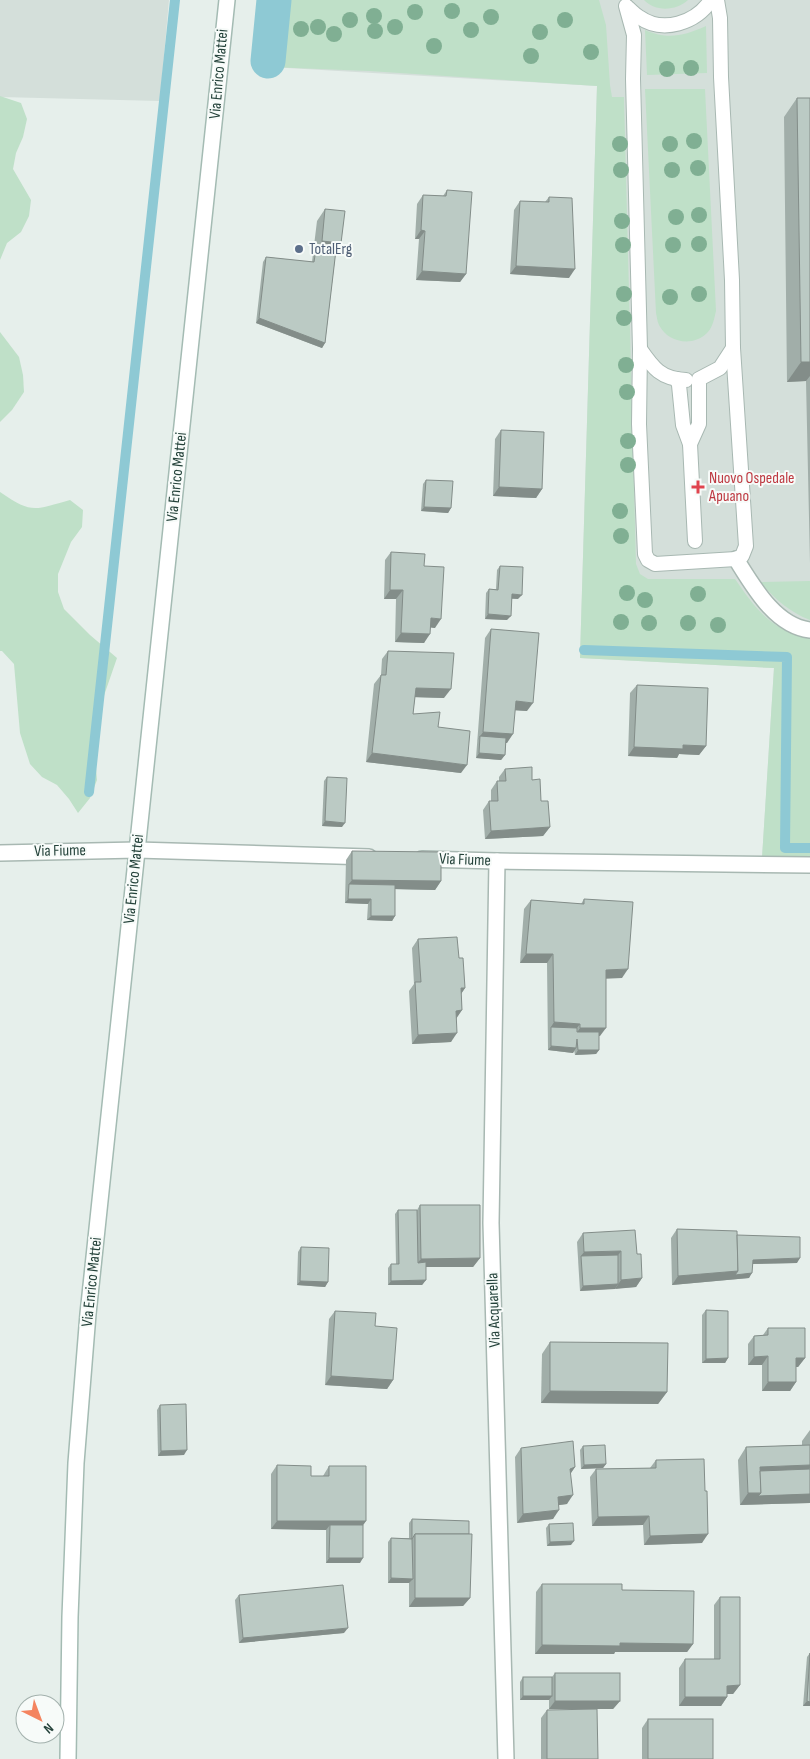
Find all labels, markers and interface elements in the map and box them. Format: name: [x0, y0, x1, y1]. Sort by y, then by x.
street label: Via Enrico Mattei: [206, 28, 232, 120]
place label: TotalErg: [309, 240, 352, 259]
marker: TotalErg: [293, 243, 305, 255]
street label: Via Enrico Mattei: [163, 431, 191, 523]
place label: Nuovo Ospedale Apuano: [708, 469, 795, 506]
marker: Nuovo Ospedale Apuano: [691, 480, 705, 494]
street label: Via Enrico Mattei: [120, 833, 148, 925]
street label: Via Fiume: [34, 841, 86, 861]
street label: Via Fiume: [439, 850, 491, 870]
street label: Via Enrico Mattei: [78, 1236, 106, 1328]
street label: Via Acquarella: [483, 1272, 505, 1348]
north arrow: [15, 1694, 65, 1744]
text: N: [40, 1719, 57, 1737]

